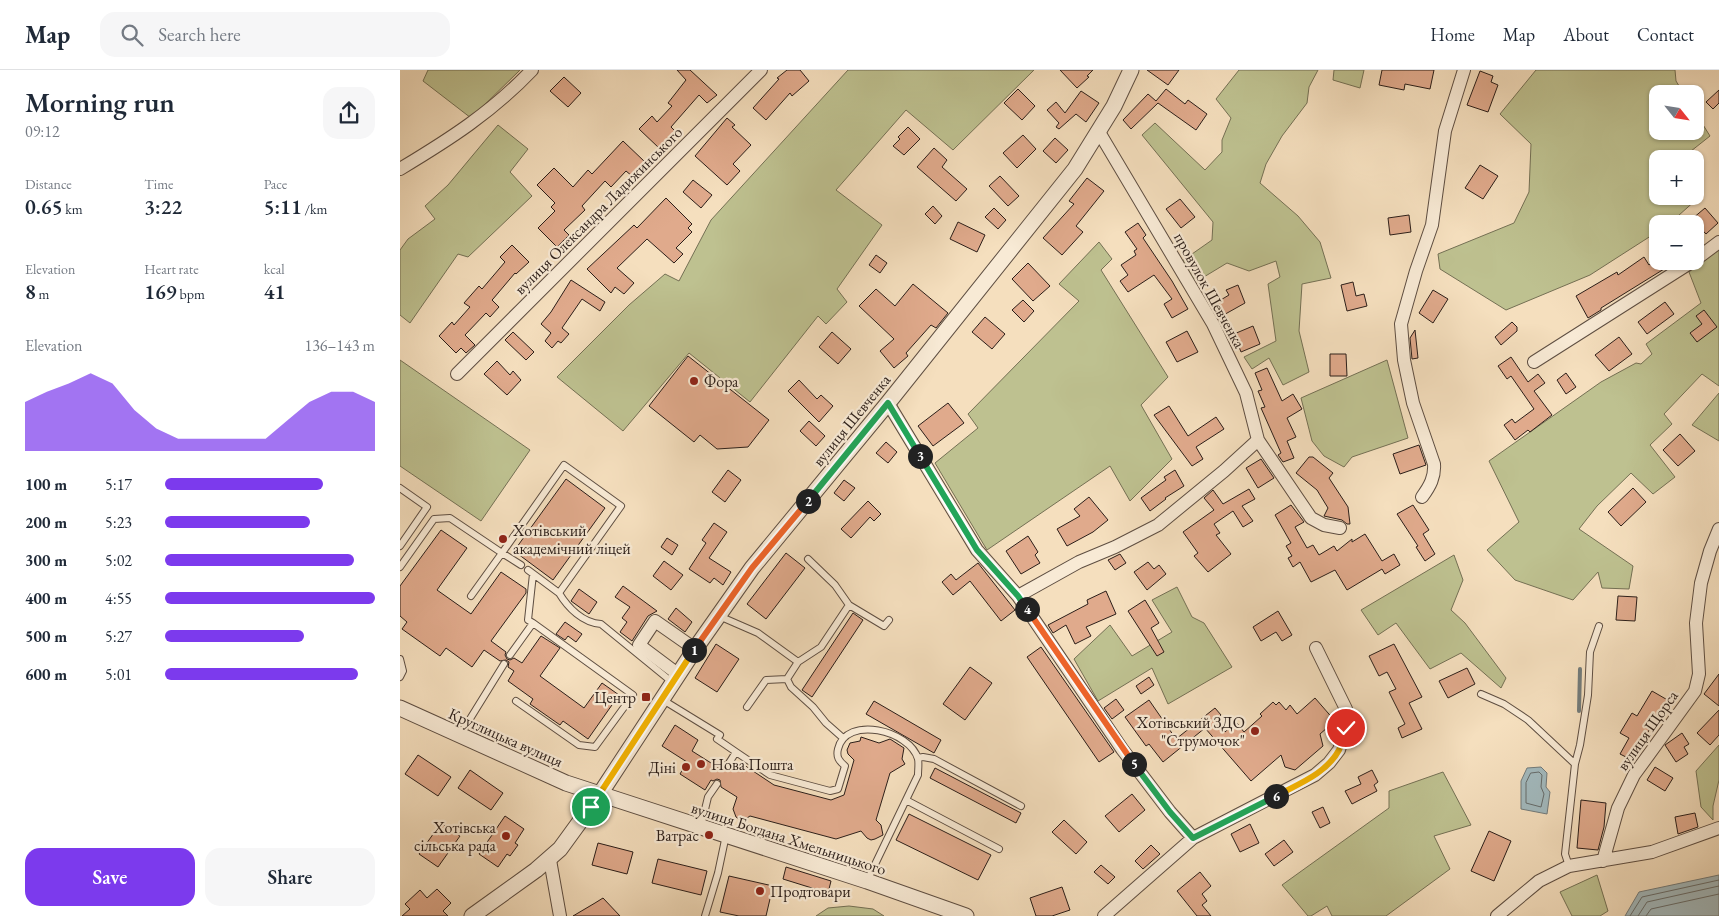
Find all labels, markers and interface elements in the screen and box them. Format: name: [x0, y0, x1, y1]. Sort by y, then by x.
search box: [100, 12, 450, 57]
text: Map: [25, 19, 70, 50]
icon: search: [118, 21, 146, 49]
text: Search here: [158, 22, 241, 47]
text: Home: [1430, 23, 1475, 46]
text: Map: [1503, 23, 1535, 46]
text: About: [1563, 23, 1609, 46]
text: Contact: [1637, 23, 1694, 46]
text: Morning run: [25, 84, 175, 120]
north arrow: [1649, 85, 1704, 140]
map controls: [1649, 85, 1704, 270]
button: share: [323, 87, 375, 139]
text: 09:12: [25, 121, 60, 142]
street label: вулиця Олександра Ладижинського: [510, 122, 687, 299]
button: +: [1649, 150, 1704, 205]
text: Distance: [25, 175, 72, 193]
text: Time: [144, 175, 174, 193]
text: Pace: [264, 175, 287, 193]
text: 0.65: [25, 193, 62, 220]
text: 3:22: [144, 193, 182, 220]
text: 5:11: [264, 193, 302, 220]
text: km: [62, 200, 83, 218]
text: /km: [302, 200, 328, 218]
button: −: [1649, 215, 1704, 270]
street label: провулок Шевченка: [1169, 229, 1250, 352]
text: Elevation: [25, 260, 75, 278]
text: Heart rate: [144, 260, 199, 278]
text: kcal: [264, 260, 285, 278]
text: 8: [25, 278, 36, 305]
text: 169: [144, 278, 177, 305]
text: 41: [264, 278, 285, 305]
text: m: [36, 285, 49, 303]
text: bpm: [177, 285, 205, 303]
text: Elevation: [25, 335, 83, 356]
text: 136–143 m: [304, 335, 375, 356]
street label: вулиця Шевченка: [808, 369, 895, 471]
place label: Фора: [704, 371, 739, 392]
marker: Фора: [688, 375, 700, 387]
pin: 3: [908, 444, 932, 468]
text: 3: [917, 447, 924, 465]
text: 100 m: [25, 474, 67, 495]
text: 5:17: [105, 474, 132, 495]
pin: 2: [796, 488, 820, 514]
text: 2: [805, 492, 812, 510]
text: 200 m: [25, 512, 67, 533]
text: 5:23: [105, 512, 132, 533]
place label: Хотівський академічний ліцей: [512, 520, 631, 559]
marker: Хотівський академічний ліцей: [497, 533, 509, 545]
text: 300 m: [25, 550, 67, 571]
text: 5:02: [105, 550, 132, 571]
text: 400 m: [25, 588, 67, 609]
text: 4:55: [105, 588, 132, 609]
pin: 4: [1014, 596, 1040, 622]
text: 4: [1024, 600, 1031, 618]
text: 500 m: [25, 626, 67, 647]
text: 5:27: [105, 626, 132, 647]
pin: 1: [682, 638, 706, 662]
text: 1: [691, 641, 698, 659]
text: 600 m: [25, 664, 67, 685]
text: 5:01: [105, 664, 132, 685]
street label: вулиця Щорса: [1612, 686, 1683, 775]
place label: Центр: [594, 687, 636, 708]
marker: Центр: [640, 691, 652, 703]
street label: Круглицька вулиця: [445, 703, 566, 772]
pin: [1325, 707, 1367, 749]
place label: Хотівський ЗДО "Струмочок": [1136, 712, 1245, 751]
icon: check: [1332, 714, 1360, 742]
marker: Хотівський ЗДО "Струмочок": [1249, 725, 1261, 737]
pin: 5: [1122, 752, 1146, 776]
place label: Нова Пошта: [711, 754, 794, 775]
text: 5: [1131, 755, 1138, 773]
place label: Діні: [649, 757, 676, 778]
marker: Нова Пошта: [695, 758, 707, 770]
marker: Діні: [680, 761, 692, 773]
pin: 6: [1264, 784, 1288, 808]
pin: [570, 786, 612, 828]
text: 6: [1273, 787, 1280, 805]
icon: arrive: [577, 793, 605, 821]
street label: вулиця Богдана Хмельницького: [689, 797, 889, 880]
place label: Хотівська сільська рада: [414, 817, 497, 856]
place label: Ватрас: [656, 825, 699, 846]
marker: Ватрас: [703, 829, 715, 841]
marker: Хотівська сільська рада: [500, 830, 512, 842]
button: Save: [25, 848, 195, 906]
button: Share: [205, 848, 375, 906]
place label: Продтовари: [770, 881, 851, 902]
marker: Продтовари: [754, 885, 766, 897]

